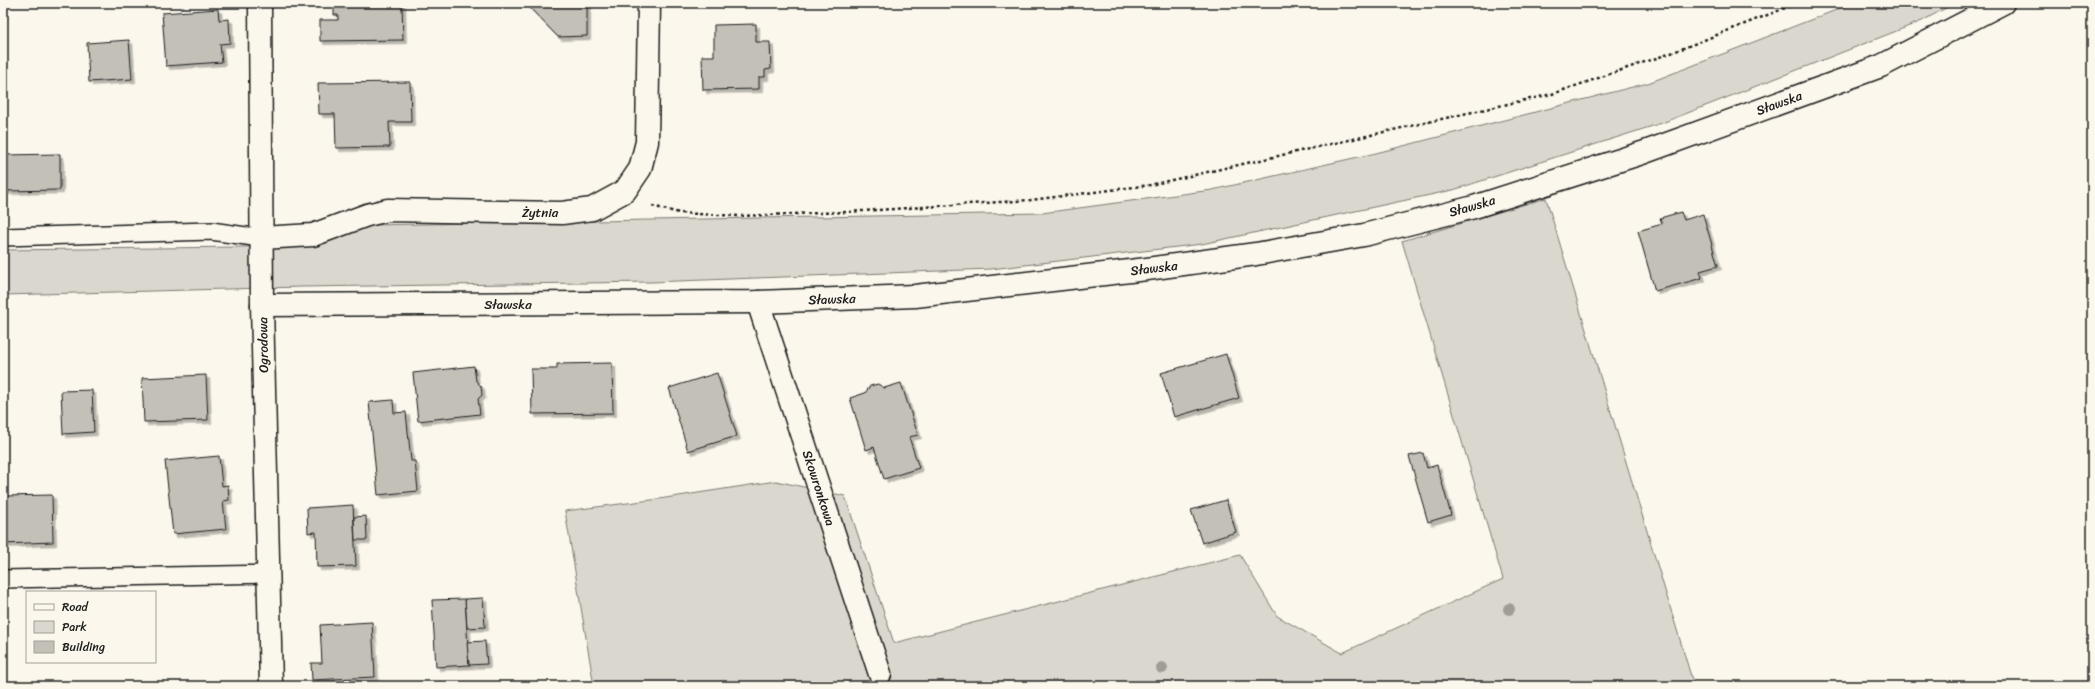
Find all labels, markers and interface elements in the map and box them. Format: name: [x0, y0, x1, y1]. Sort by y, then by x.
street label: Sławska: [1753, 84, 1806, 122]
street label: Sławska: [1446, 188, 1498, 224]
street label: Żytnia: [522, 201, 559, 224]
street label: Sławska: [1129, 254, 1179, 282]
street label: Sławska: [808, 287, 857, 311]
street label: Sławska: [484, 293, 532, 316]
street label: Ogrodowa: [251, 316, 275, 373]
street label: Skowronkowa: [796, 447, 842, 529]
legend: [26, 591, 156, 663]
text: Road: [62, 596, 89, 618]
text: Park: [62, 616, 87, 638]
text: Building: [62, 636, 105, 658]

